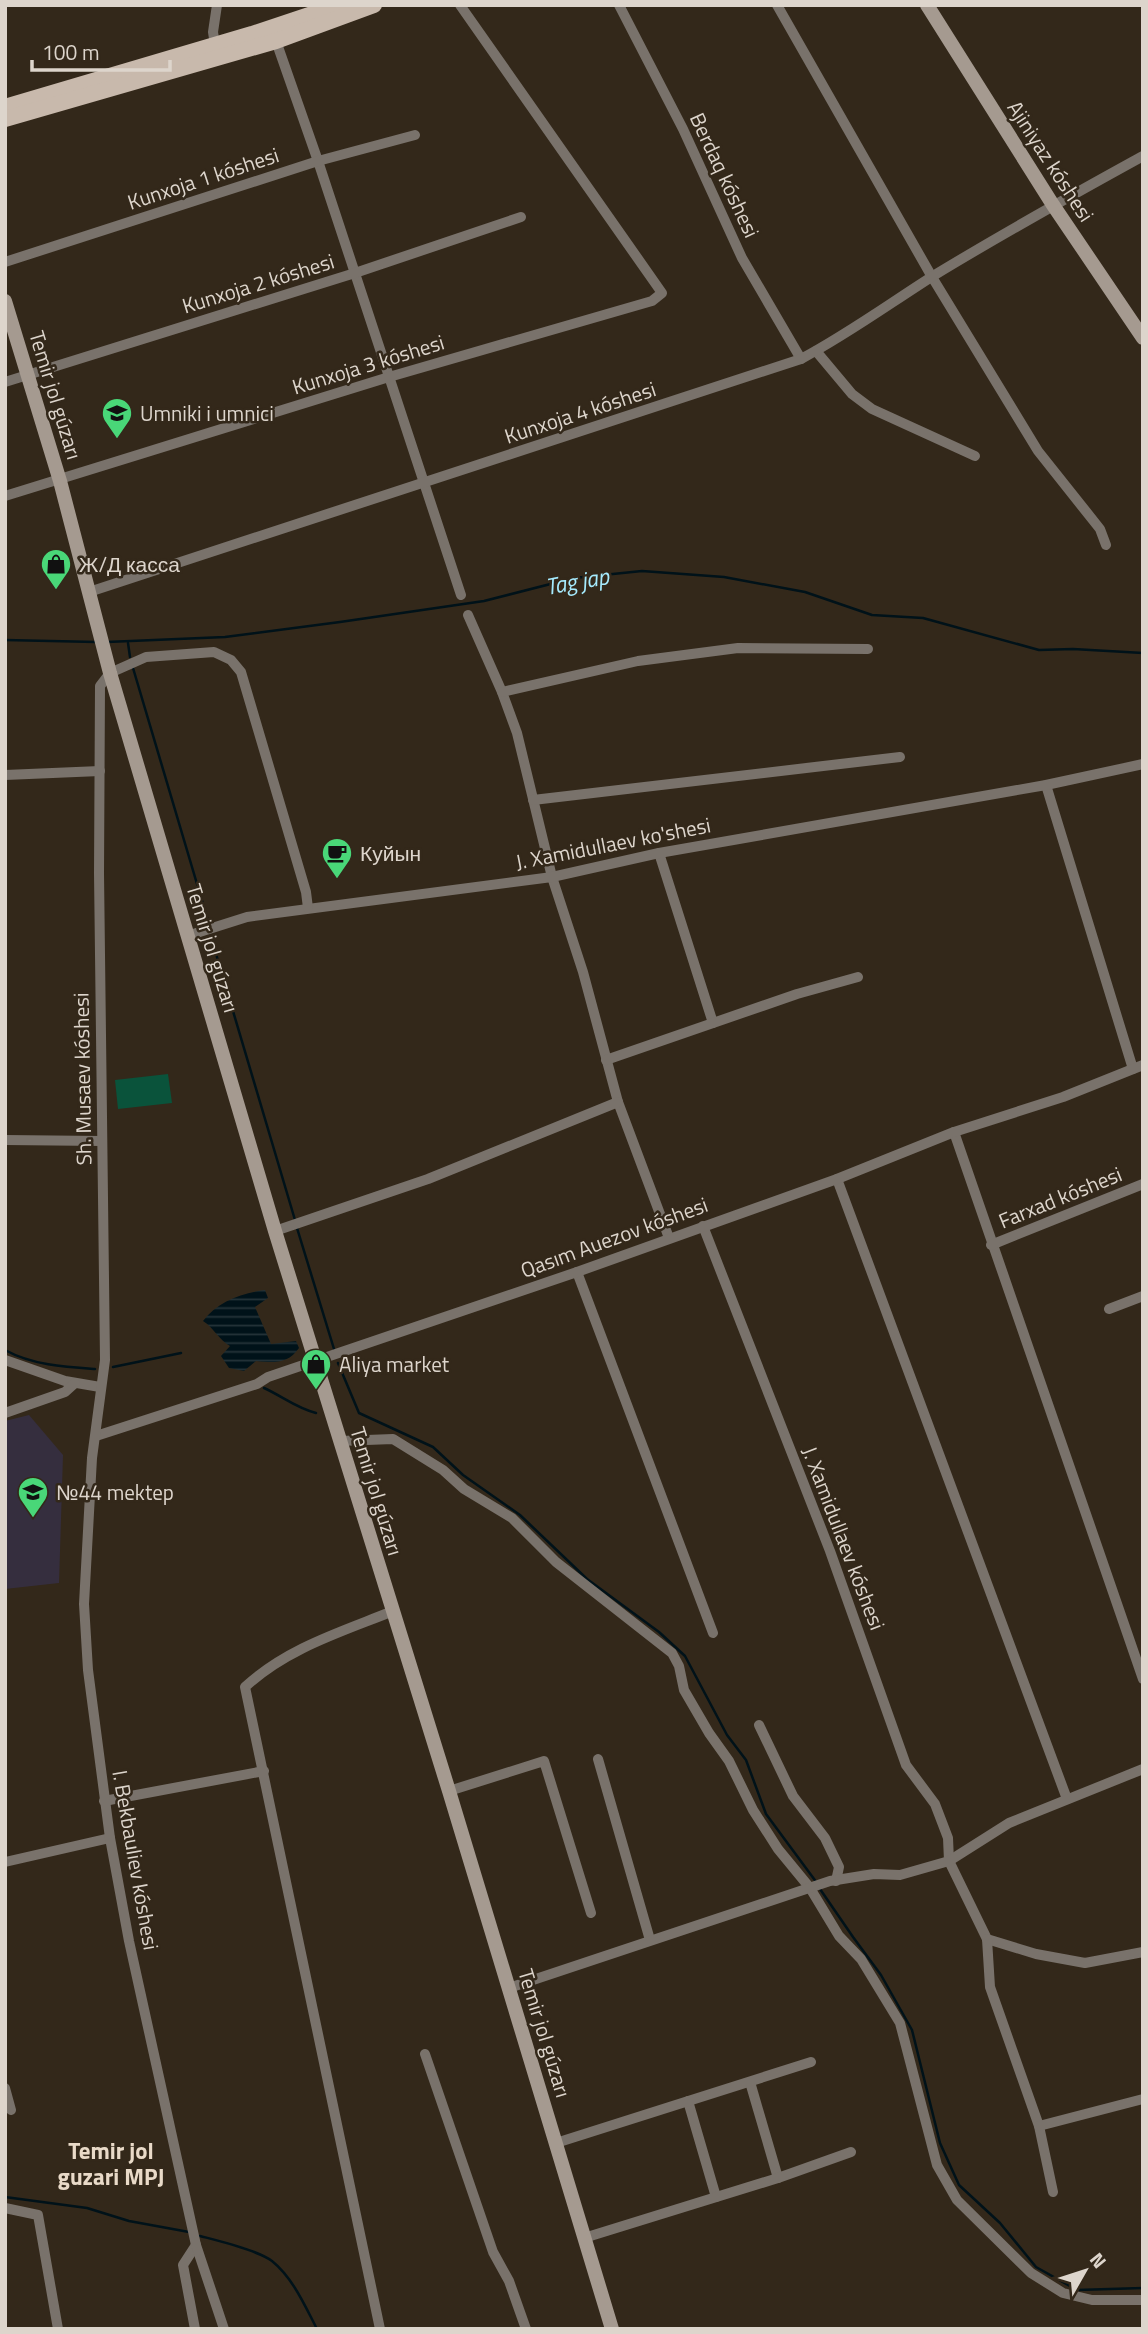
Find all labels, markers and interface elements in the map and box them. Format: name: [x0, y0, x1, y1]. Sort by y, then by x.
scale bar: [32, 28, 170, 72]
text: 100 m: [42, 36, 99, 68]
street label: Ajiniyaz kóshesi: [1000, 94, 1102, 228]
street label: Berdaq kóshesi: [682, 107, 768, 243]
street label: Kunxoja 1 kóshesi: [123, 138, 283, 218]
street label: Kunxoja 2 kóshesi: [178, 245, 338, 321]
street label: Kunxoja 3 kóshesi: [288, 326, 448, 402]
street label: Temir jol gúzarı: [21, 327, 91, 463]
street label: Kunxoja 4 kóshesi: [500, 372, 660, 452]
school or university icon: Umniki i umnici: [100, 396, 134, 440]
place label: Umniki i umnici: [140, 397, 274, 429]
shop icon: Ж/Д касса: [39, 547, 73, 591]
place label: Ж/Д касса: [79, 548, 180, 580]
water label: Tag jap: [542, 558, 613, 604]
street label: J. Xamidullaev ko'shesi: [513, 808, 713, 878]
cafe icon: Куйын: [320, 836, 354, 880]
place label: Куйын: [360, 837, 421, 869]
street label: Temir jol gúzarı: [178, 880, 248, 1016]
street label: Sh. Musaev kóshesi: [64, 992, 100, 1166]
street label: Farxad kóshesi: [993, 1158, 1127, 1236]
street label: Qasım Auezov kóshesi: [516, 1188, 712, 1286]
shop icon: Aliya market: [299, 1347, 333, 1391]
place label: Aliya market: [339, 1348, 450, 1380]
street label: Temir jol gúzarı: [342, 1423, 412, 1559]
street label: J. Xamidullaev kóshesi: [794, 1442, 894, 1634]
school or university icon: №44 mektep: [16, 1475, 50, 1519]
place label: №44 mektep: [56, 1476, 174, 1508]
street label: I. Bekbauliev kóshesi: [104, 1768, 168, 1952]
street label: Temir jol gúzarı: [510, 1965, 580, 2101]
district label: Temir jol guzari MPJ: [58, 2133, 164, 2194]
north arrow: [1050, 2236, 1120, 2306]
text: N: [1083, 2246, 1114, 2274]

